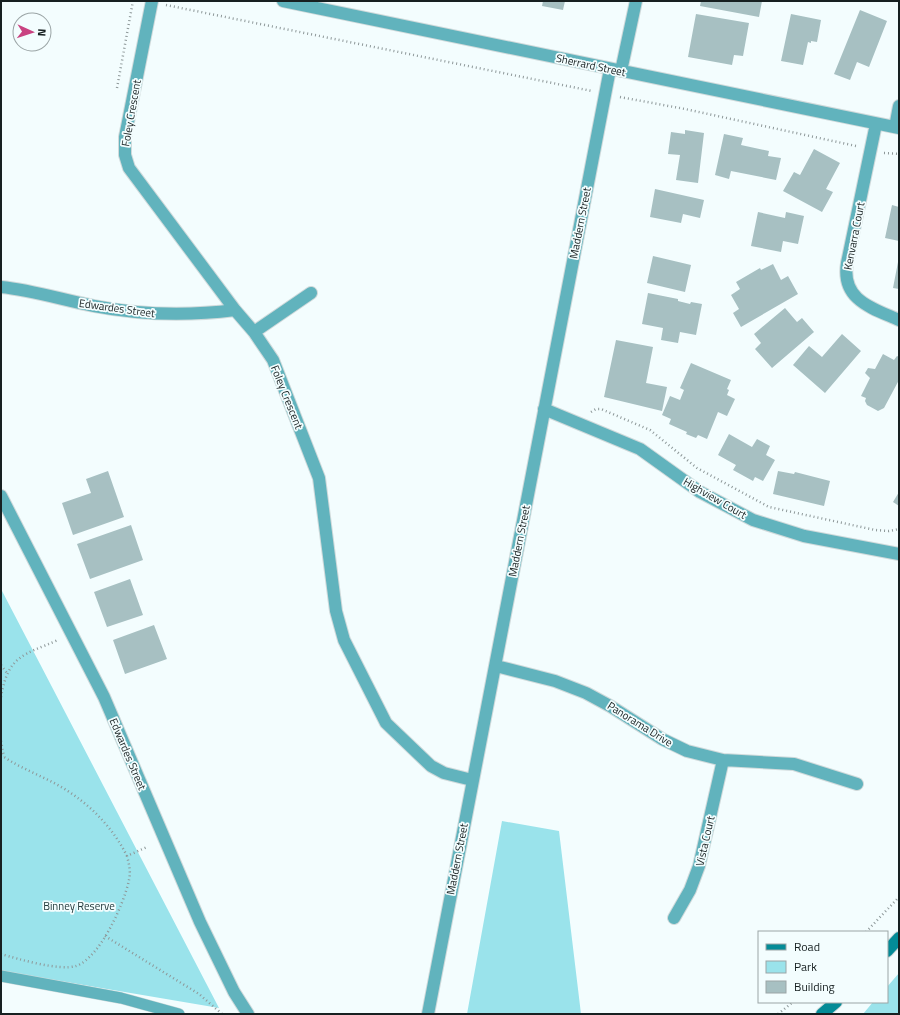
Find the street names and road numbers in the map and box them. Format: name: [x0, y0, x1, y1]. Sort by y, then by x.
street label: Sherrard Street: [555, 50, 627, 80]
street label: Foley Crescent: [117, 78, 145, 148]
street label: Maddern Street: [565, 186, 595, 260]
street label: Kenvarra Court: [840, 200, 868, 271]
street label: Edwardes Street: [78, 295, 156, 321]
street label: Foley Crescent: [267, 363, 307, 431]
street label: Highview Court: [680, 473, 750, 523]
street label: Maddern Street: [504, 504, 534, 578]
street label: Panorama Drive: [604, 698, 676, 751]
street label: Edwardes Street: [106, 716, 150, 792]
street label: Vista Court: [691, 814, 719, 868]
street label: Maddern Street: [442, 822, 472, 896]

